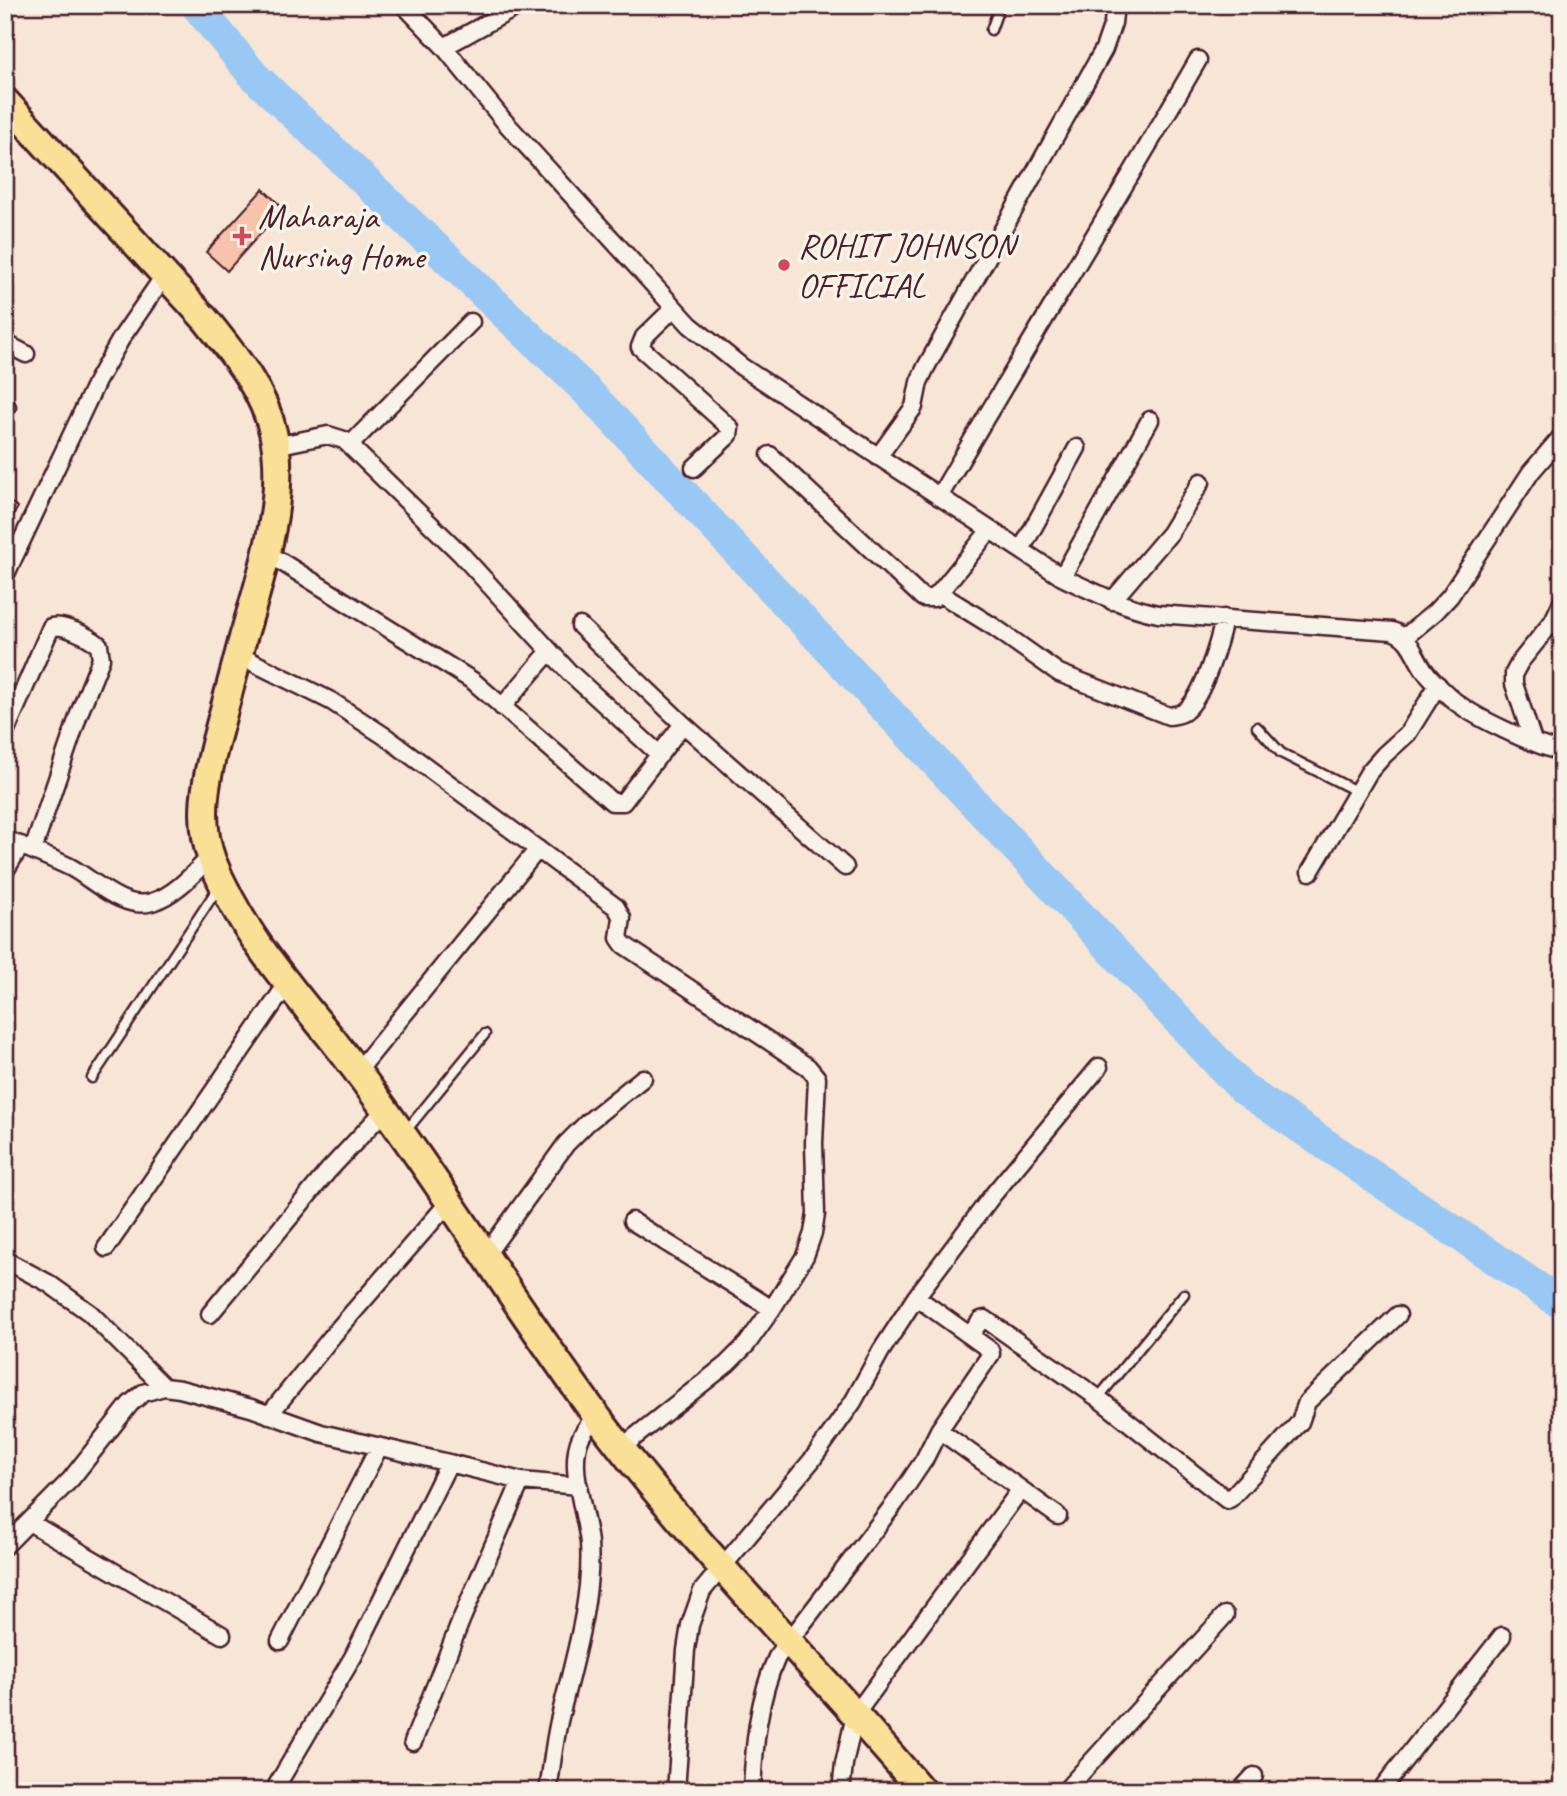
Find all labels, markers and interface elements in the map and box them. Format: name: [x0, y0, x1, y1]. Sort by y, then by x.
place label: Maharaja Nursing Home: [258, 194, 427, 279]
place label: ROHIT JOHNSON OFFICIAL: [798, 223, 1020, 308]
marker: Maharaja Nursing Home: [232, 226, 252, 246]
marker: ROHIT JOHNSON OFFICIAL: [776, 257, 792, 273]

